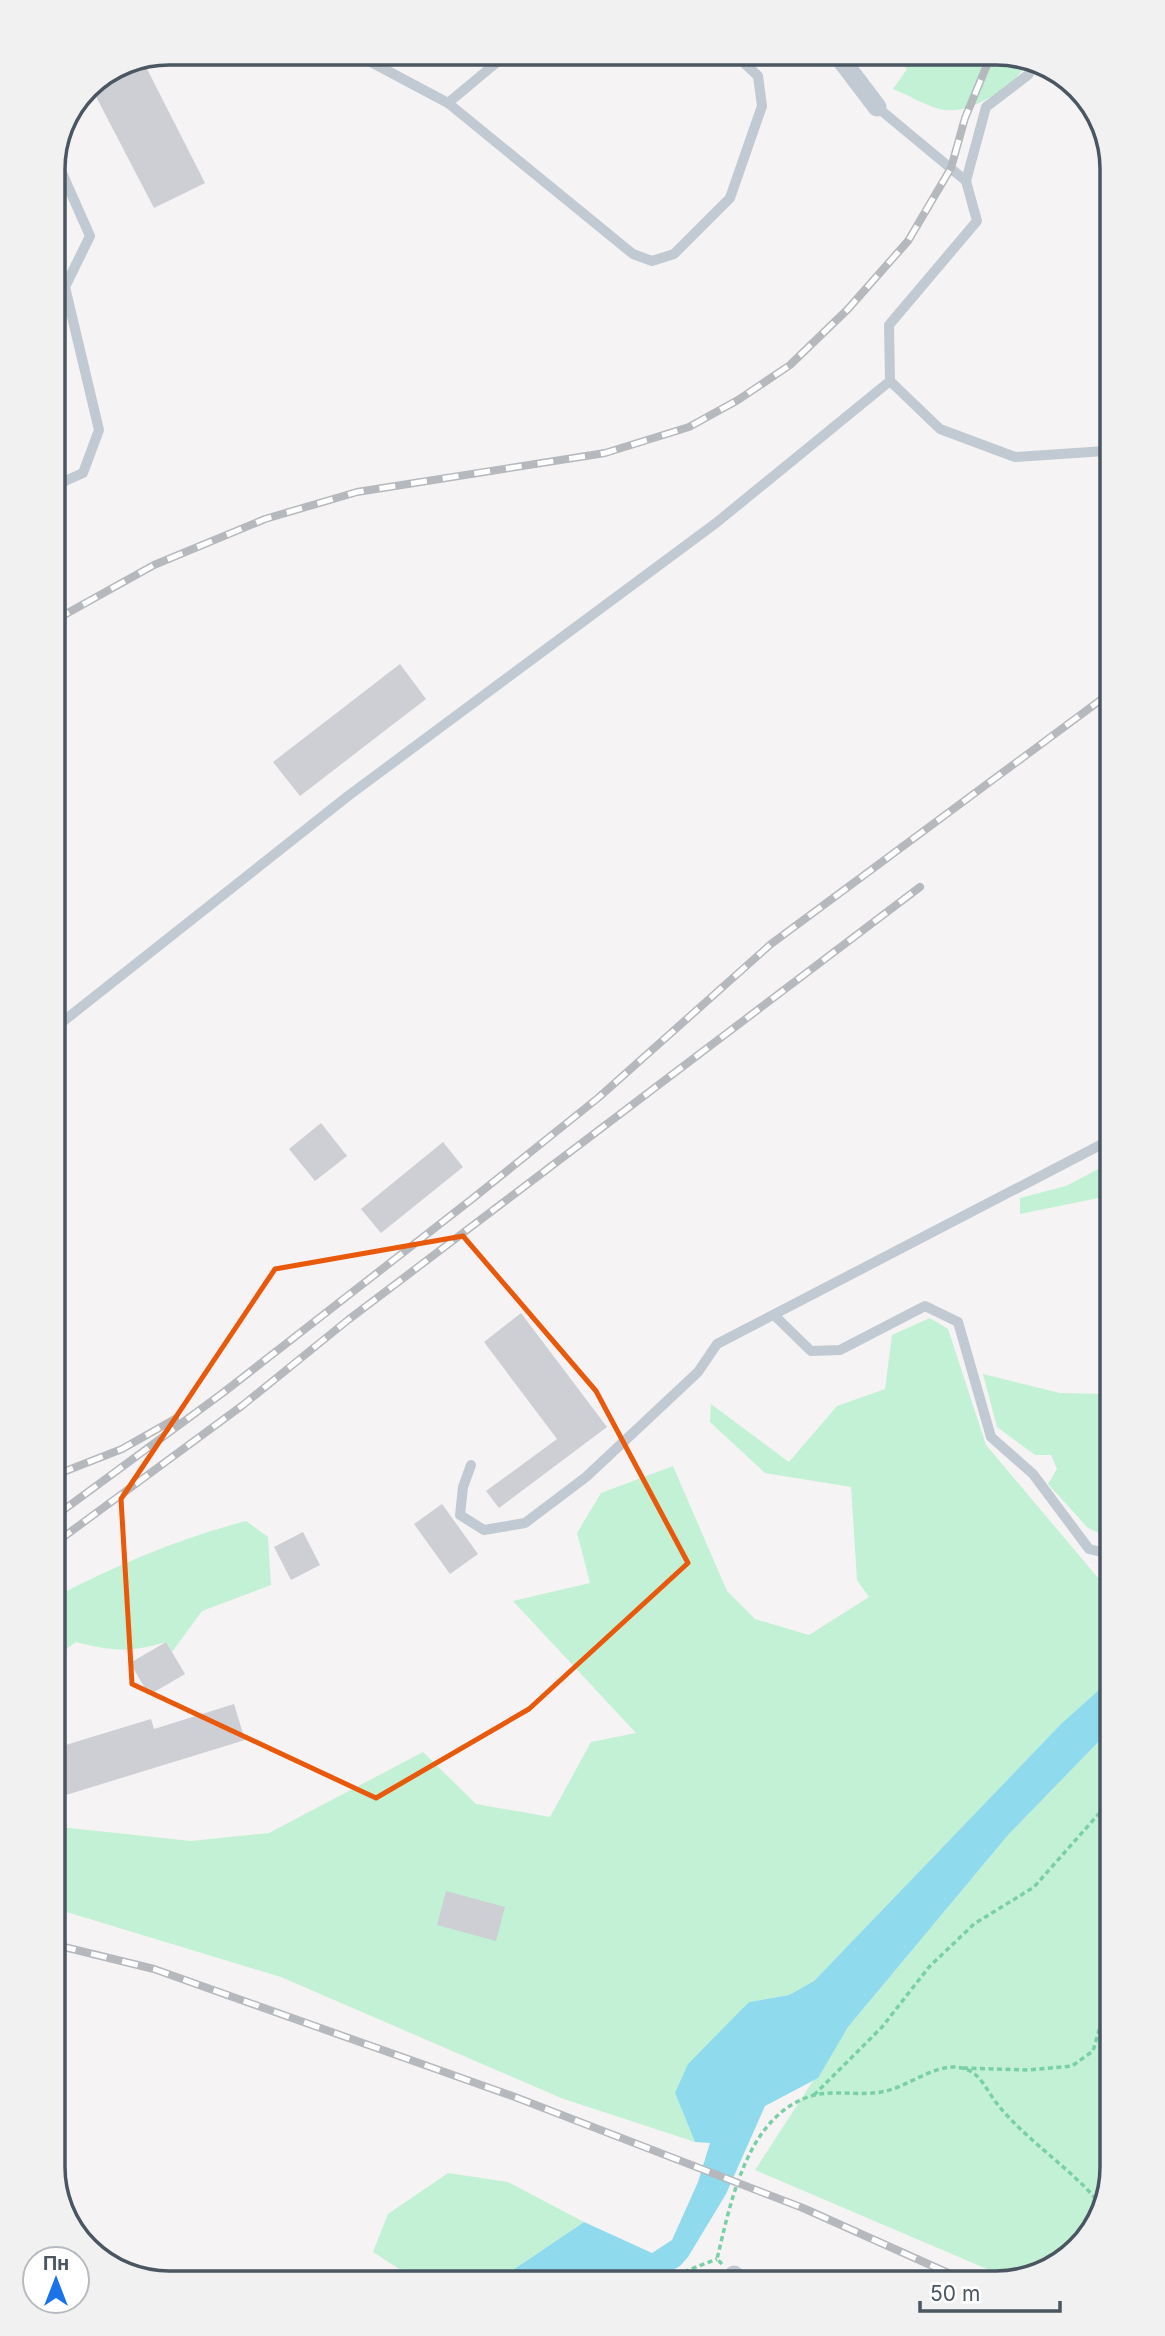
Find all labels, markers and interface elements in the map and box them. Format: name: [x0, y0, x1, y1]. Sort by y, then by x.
north arrow: [21, 2245, 91, 2315]
text: Пн: [43, 2252, 69, 2275]
scale bar: [920, 2270, 1060, 2314]
text: 50 m: [930, 2281, 980, 2306]

